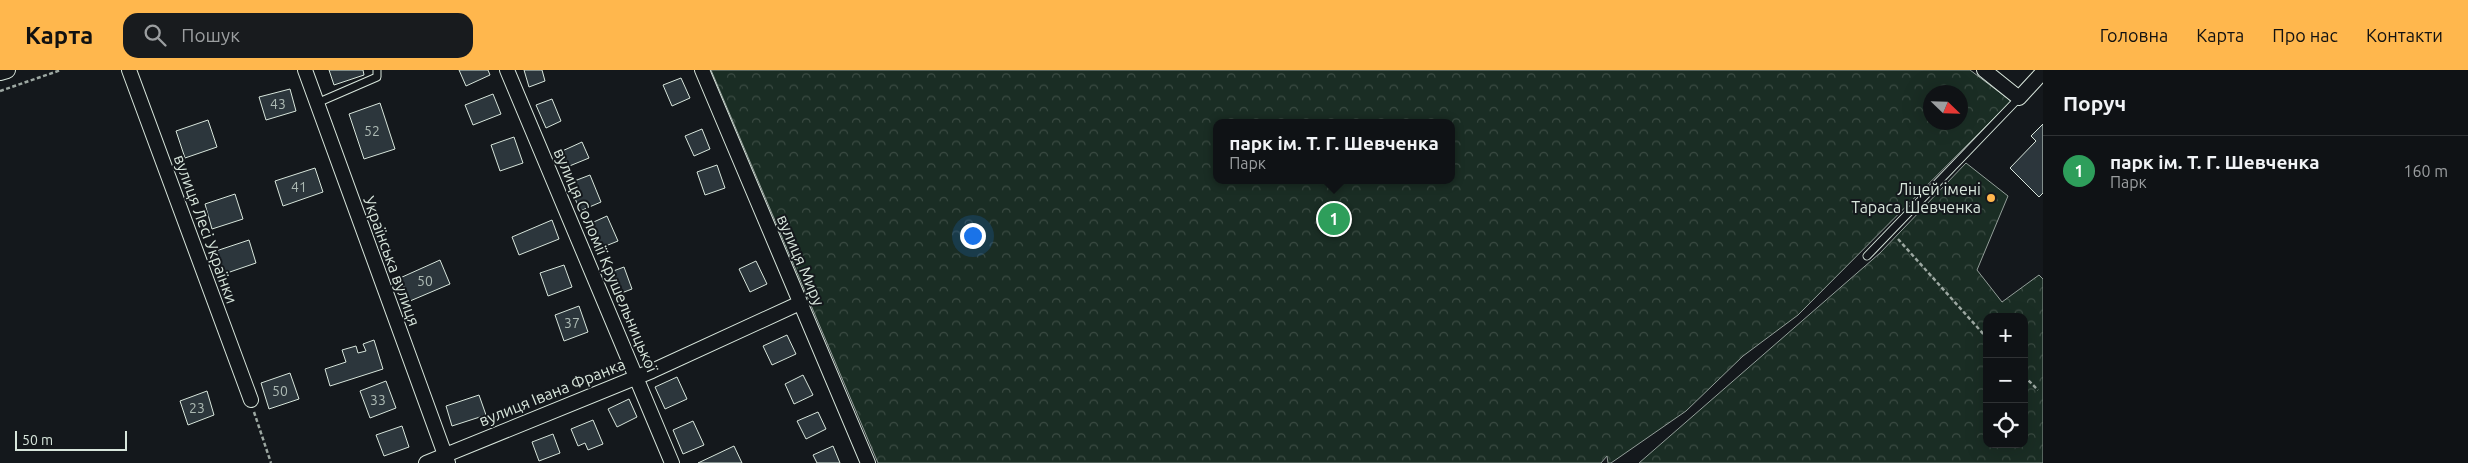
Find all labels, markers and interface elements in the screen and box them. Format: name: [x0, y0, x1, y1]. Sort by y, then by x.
search box: [123, 13, 473, 58]
icon: search: [141, 21, 169, 49]
text: Карта: [25, 22, 93, 49]
text: Пошук: [181, 24, 240, 46]
text: Головна: [2100, 25, 2168, 45]
text: Карта: [2196, 25, 2244, 45]
text: Про нас: [2272, 25, 2338, 45]
text: Контакти: [2366, 25, 2443, 45]
north arrow: [1923, 85, 1968, 130]
text: Поруч: [2063, 91, 2126, 115]
house number: 43: [270, 96, 286, 112]
popup: [1213, 119, 1455, 184]
house number: 52: [364, 123, 380, 139]
text: парк ім. Т. Г. Шевченка: [1229, 132, 1439, 154]
street label: вулиця Соломії Крушельницької: [551, 145, 662, 376]
text: парк ім. Т. Г. Шевченка: [2110, 151, 2320, 173]
street label: вулиця Лесі Українки: [171, 152, 241, 306]
text: Парк: [1229, 154, 1266, 172]
text: 1: [2074, 162, 2084, 180]
text: 160 m: [2403, 162, 2448, 180]
text: Парк: [2110, 173, 2147, 191]
house number: 41: [291, 179, 307, 195]
place label: Ліцей імені Тараса Шевченка: [1851, 180, 1981, 216]
marker: Ліцей імені Тараса Шевченка: [1985, 192, 1997, 204]
street label: Українська вулиця: [360, 194, 424, 328]
pin: 1: [1318, 200, 1350, 238]
street label: вулиця Миру: [774, 212, 828, 308]
your location: [960, 223, 986, 249]
house number: 50: [417, 273, 433, 289]
map controls: [1983, 313, 2028, 448]
button: +: [1983, 313, 2028, 358]
house number: 37: [564, 315, 580, 331]
street label: вулиця Івана Франка: [476, 354, 628, 430]
button: −: [1983, 358, 2028, 403]
house number: 50: [272, 383, 288, 399]
house number: 33: [370, 392, 386, 408]
house number: 23: [189, 400, 205, 416]
button: locate: [1983, 403, 2028, 448]
scale bar: [15, 428, 128, 451]
text: 50 m: [22, 432, 53, 448]

